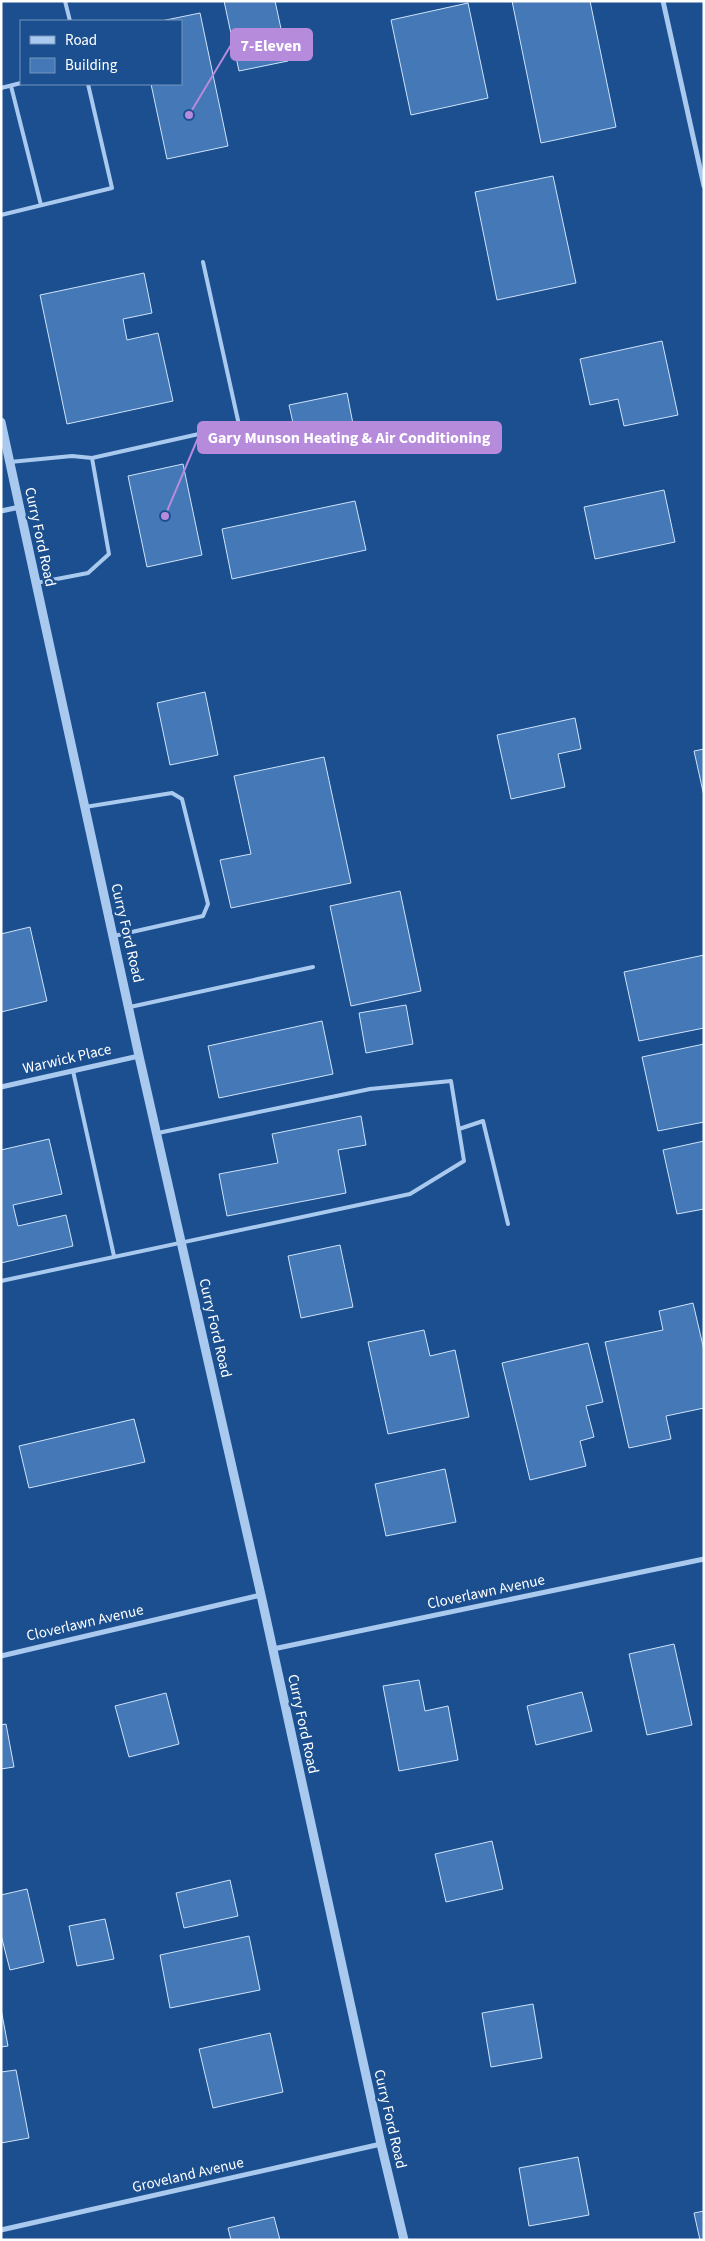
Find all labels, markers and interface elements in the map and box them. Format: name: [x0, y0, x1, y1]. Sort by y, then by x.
legend: [20, 20, 182, 85]
callout: 7-Eleven: [231, 29, 312, 60]
text: Road: [65, 30, 97, 51]
text: 7-Eleven: [241, 35, 301, 57]
text: Building: [65, 55, 118, 76]
callout: Gary Munson Heating & Air Conditioning: [198, 422, 501, 453]
text: Gary Munson Heating & Air Conditioning: [208, 427, 491, 449]
street label: Curry Ford Road: [19, 485, 61, 589]
street label: Curry Ford Road: [105, 881, 149, 985]
street label: Warwick Place: [21, 1039, 113, 1079]
street label: Curry Ford Road: [193, 1276, 237, 1380]
street label: Cloverlawn Avenue: [425, 1569, 547, 1615]
street label: Cloverlawn Avenue: [24, 1599, 146, 1647]
street label: Curry Ford Road: [282, 1672, 324, 1776]
street label: Curry Ford Road: [368, 2067, 412, 2171]
street label: Groveland Avenue: [130, 2152, 246, 2198]

